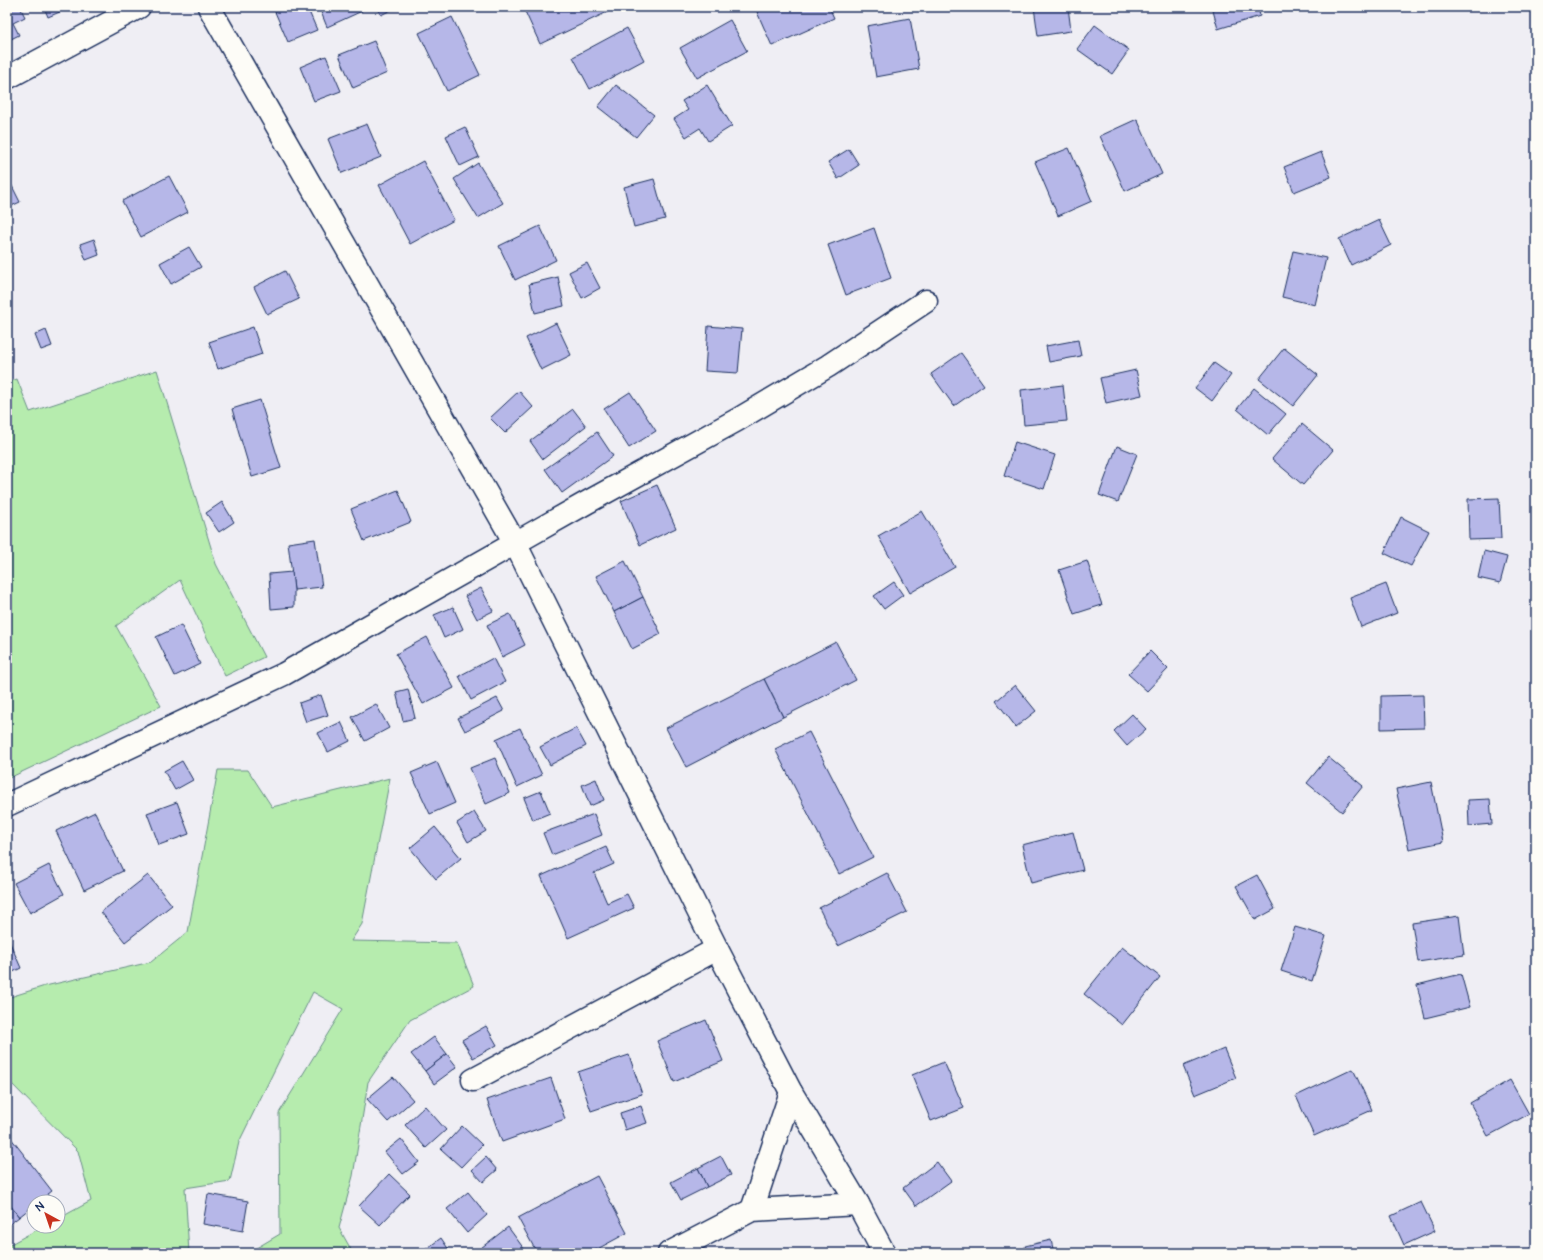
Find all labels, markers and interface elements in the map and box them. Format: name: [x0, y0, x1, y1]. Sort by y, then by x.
north arrow: [26, 1194, 66, 1234]
text: N: [32, 1199, 47, 1215]

